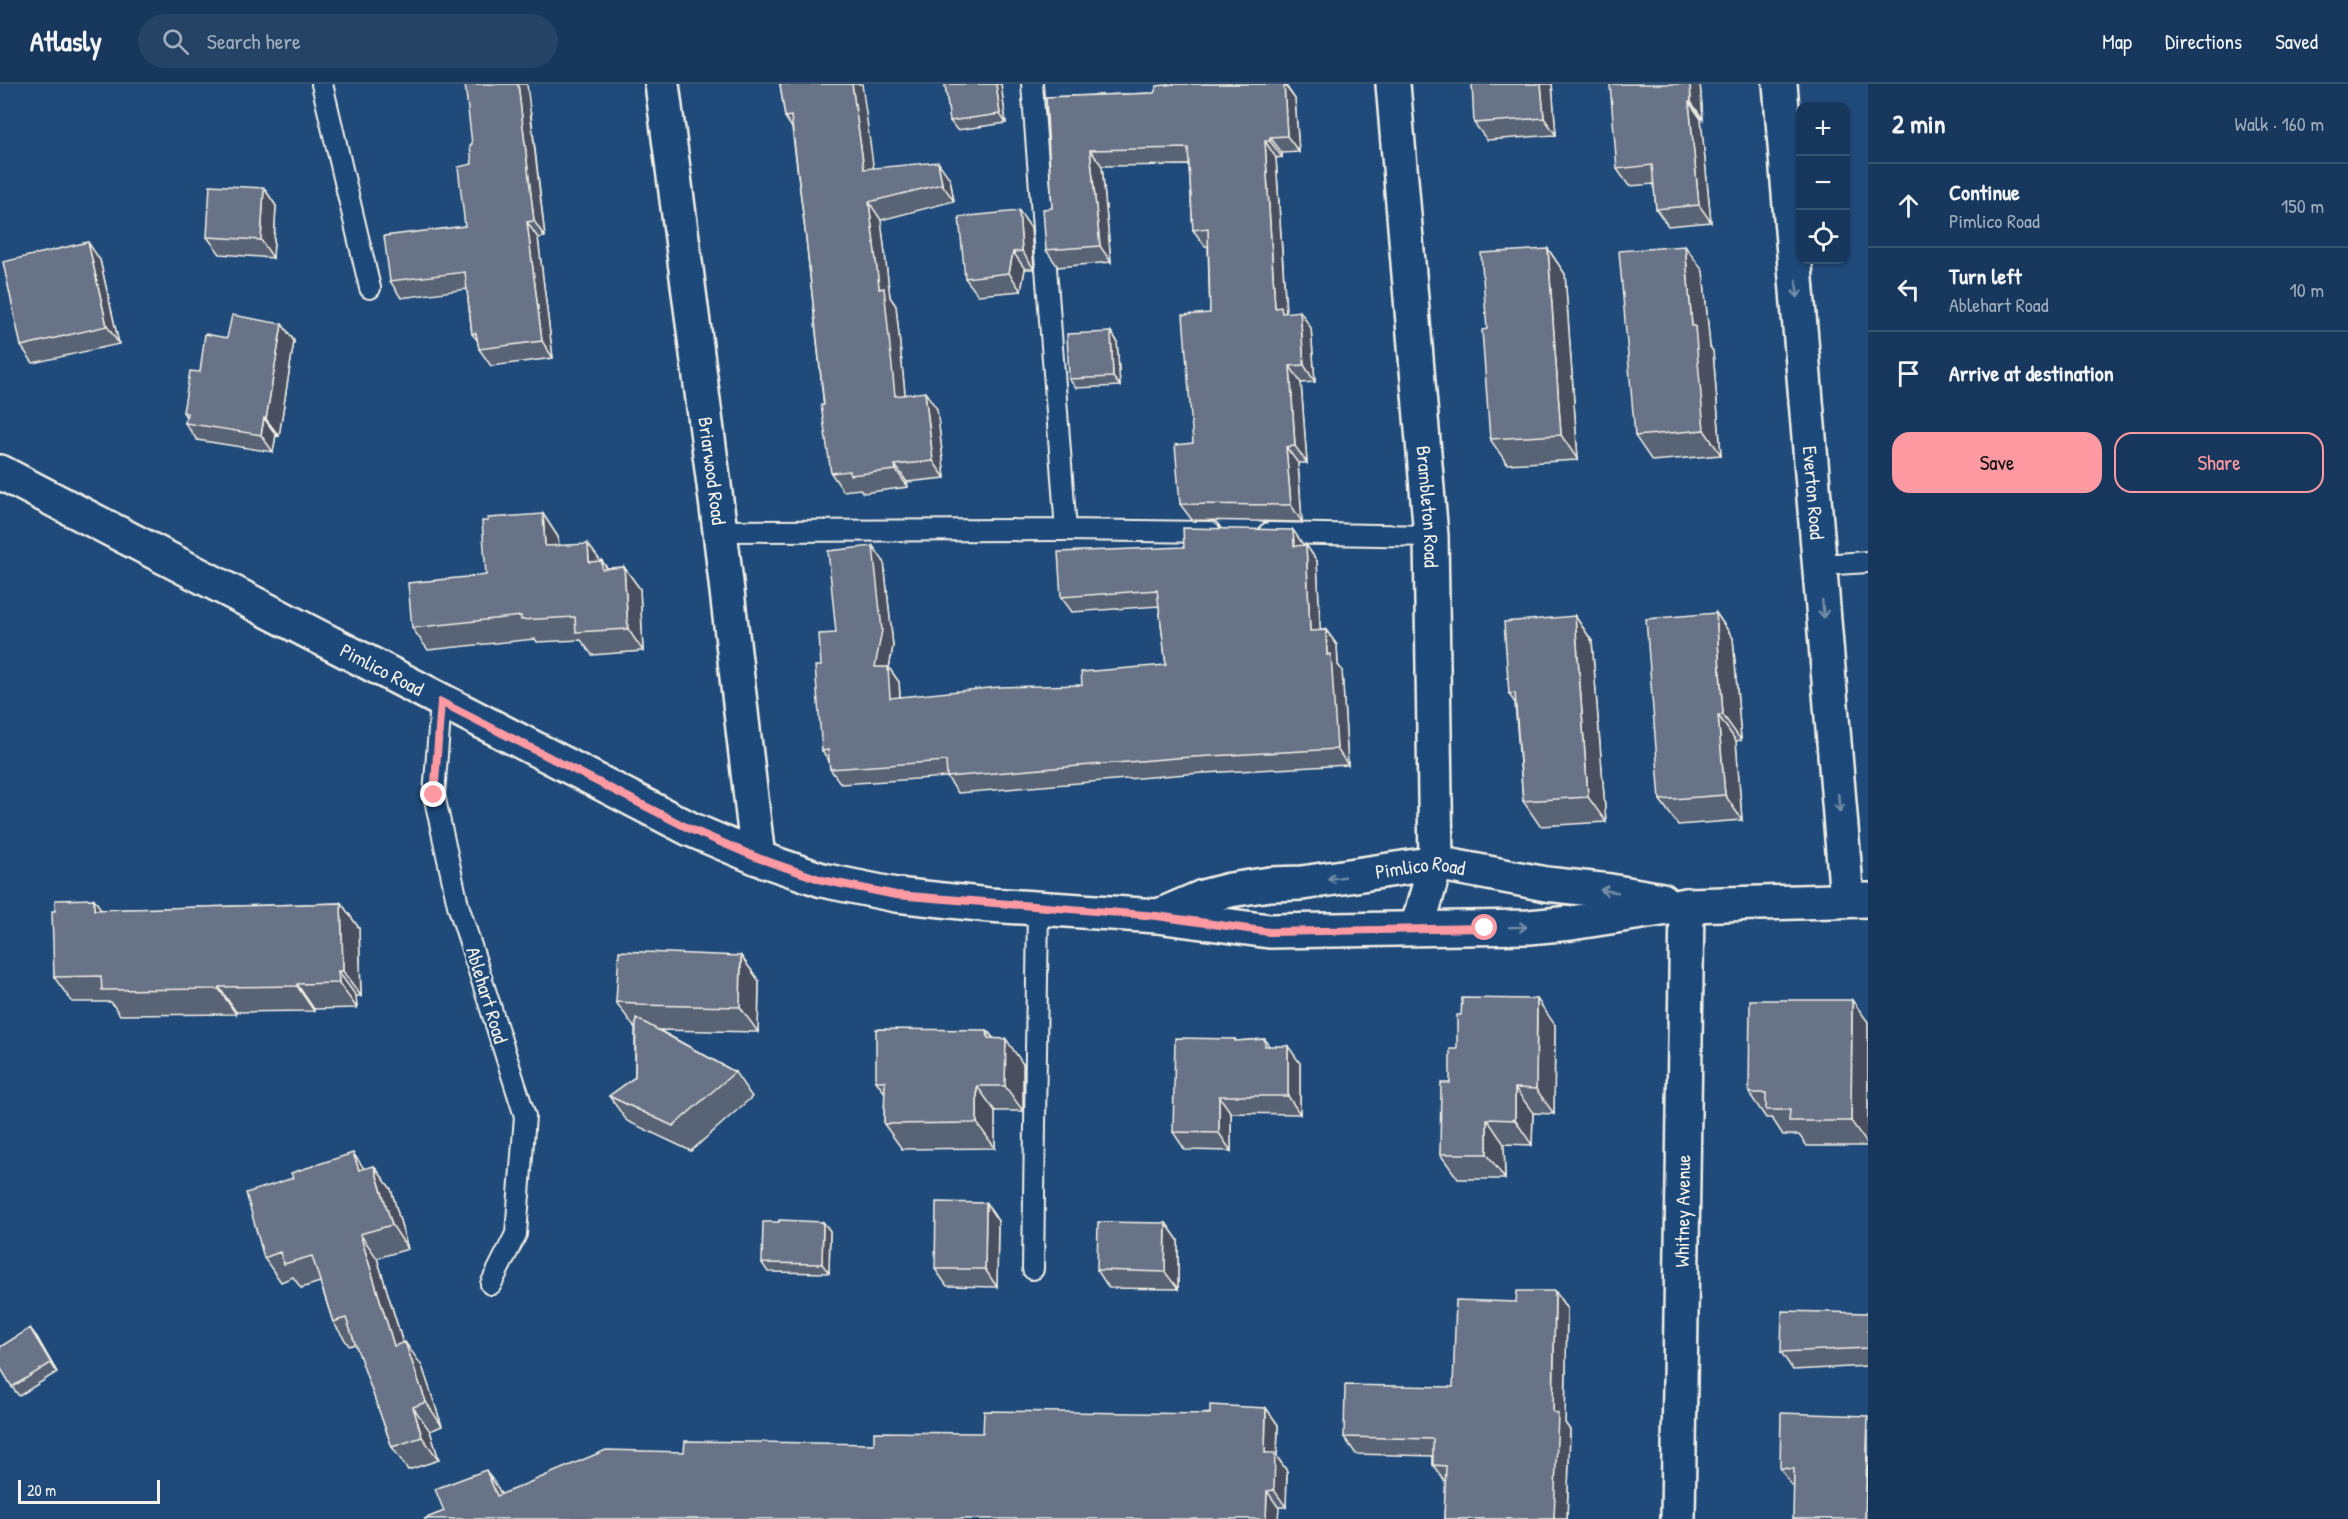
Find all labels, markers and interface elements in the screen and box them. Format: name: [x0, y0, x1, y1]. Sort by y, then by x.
search box: [138, 14, 558, 68]
text: Atlasly: [30, 22, 102, 60]
icon: search: [159, 25, 192, 58]
text: Search here: [207, 26, 301, 56]
text: Map: [2102, 27, 2132, 56]
text: Directions: [2165, 27, 2242, 56]
text: Saved: [2275, 27, 2318, 56]
map controls: [1796, 102, 1850, 264]
button: +: [1796, 102, 1850, 156]
text: 2 min: [1892, 106, 1945, 141]
text: Walk · 160 m: [2235, 110, 2324, 137]
button: −: [1796, 156, 1850, 210]
text: Continue: [1949, 177, 2020, 207]
icon: ahead: [1892, 189, 1925, 222]
text: 150 m: [2281, 192, 2324, 219]
text: Pimlico Road: [1949, 207, 2040, 234]
button: locate: [1796, 210, 1850, 264]
text: Turn left: [1949, 261, 2022, 291]
icon: left: [1892, 273, 1925, 306]
text: 10 m: [2290, 276, 2324, 303]
one-way arrow: [1792, 278, 1803, 298]
text: Ablehart Road: [1949, 291, 2048, 318]
icon: arrive: [1892, 357, 1925, 390]
text: Arrive at destination: [1949, 358, 2114, 388]
street label: Briarwood Road: [692, 415, 733, 526]
button: Save: [1892, 432, 2102, 493]
button: Share: [2114, 432, 2324, 493]
street label: Brambleton Road: [1410, 444, 1445, 568]
street label: Everton Road: [1797, 445, 1831, 541]
one-way arrow: [1818, 598, 1829, 618]
street label: Pimlico Road: [336, 636, 429, 702]
route end: [420, 781, 446, 807]
one-way arrow: [1834, 793, 1845, 813]
street label: Pimlico Road: [1373, 849, 1468, 885]
one-way arrow: [1327, 873, 1347, 884]
one-way arrow: [1599, 885, 1619, 896]
route start: [1471, 914, 1497, 940]
one-way arrow: [1507, 921, 1527, 933]
street label: Ablehart Road: [460, 943, 515, 1047]
street label: Whitney Avenue: [1668, 1154, 1696, 1268]
scale bar: [18, 1477, 160, 1504]
text: 20 m: [27, 1479, 56, 1501]

